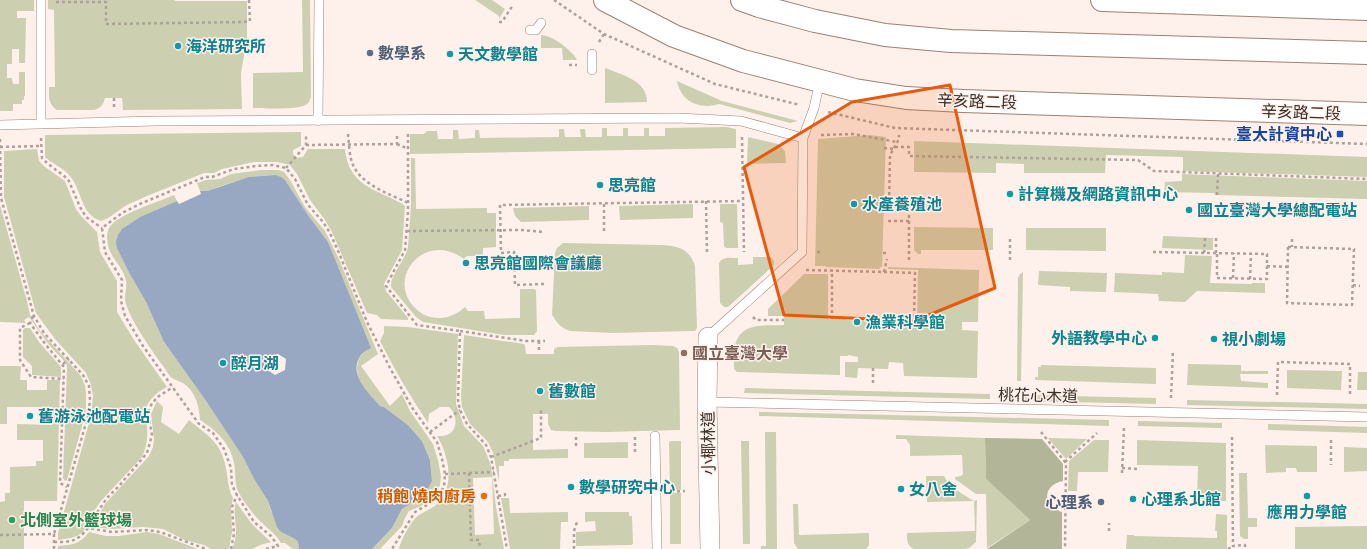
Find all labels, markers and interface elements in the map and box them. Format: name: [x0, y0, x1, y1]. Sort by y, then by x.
place label: 海洋研究所: [186, 37, 266, 56]
marker: 海洋研究所: [173, 41, 183, 51]
place label: 數學系: [378, 44, 426, 63]
place label: 天文數學館: [458, 45, 538, 64]
marker: 數學系: [365, 48, 375, 58]
marker: 天文數學館: [445, 49, 455, 59]
street label: 辛亥路二段: [937, 91, 1017, 112]
street label: 辛亥路二段: [1261, 102, 1341, 123]
place label: 臺大計資中心: [1236, 125, 1332, 144]
marker: 臺大計資中心: [1335, 129, 1345, 139]
place label: 思亮館: [608, 176, 656, 195]
marker: 思亮館: [595, 180, 605, 190]
place label: 計算機及網路資訊中心: [1018, 185, 1178, 204]
marker: 計算機及網路資訊中心: [1005, 189, 1015, 199]
place label: 水產養殖池: [862, 195, 942, 214]
marker: 水產養殖池: [849, 199, 859, 209]
place label: 國立臺灣大學總配電站: [1197, 201, 1357, 220]
marker: 國立臺灣大學總配電站: [1184, 205, 1194, 215]
place label: 思亮館國際會議廳: [474, 254, 602, 273]
marker: 思亮館國際會議廳: [461, 258, 471, 268]
place label: 漁業科學館: [865, 313, 945, 332]
marker: 漁業科學館: [852, 317, 862, 327]
place label: 外語教學中心: [1051, 329, 1147, 348]
place label: 視小劇場: [1222, 330, 1286, 349]
marker: 外語教學中心: [1150, 333, 1160, 343]
marker: 視小劇場: [1209, 334, 1219, 344]
place label: 國立臺灣大學: [692, 344, 788, 363]
marker: 國立臺灣大學: [679, 348, 689, 358]
place label: 醉月湖: [231, 354, 279, 373]
marker: 醉月湖: [218, 358, 228, 368]
place label: 舊數館: [548, 382, 596, 401]
street label: 桃花心木道: [998, 385, 1078, 406]
marker: 舊數館: [535, 386, 545, 396]
place label: 舊游泳池配電站: [38, 407, 150, 426]
marker: 舊游泳池配電站: [25, 411, 35, 421]
street label: 小椰林道: [698, 411, 719, 475]
place label: 數學研究中心: [579, 478, 675, 497]
place label: 女八舍: [909, 480, 957, 499]
marker: 數學研究中心: [566, 482, 576, 492]
marker: 女八舍: [896, 484, 906, 494]
place label: 稍飽 燒肉廚房: [377, 487, 476, 506]
place label: 心理系北館: [1141, 490, 1221, 509]
marker: 稍飽 燒肉廚房: [479, 491, 489, 501]
marker: 應用力學館: [1302, 491, 1312, 501]
place label: 心理系: [1045, 493, 1093, 512]
marker: 心理系北館: [1128, 494, 1138, 504]
marker: 心理系: [1096, 497, 1106, 507]
place label: 應用力學館: [1267, 503, 1347, 522]
place label: 北側室外籃球場: [20, 511, 132, 530]
marker: 北側室外籃球場: [7, 515, 17, 525]

